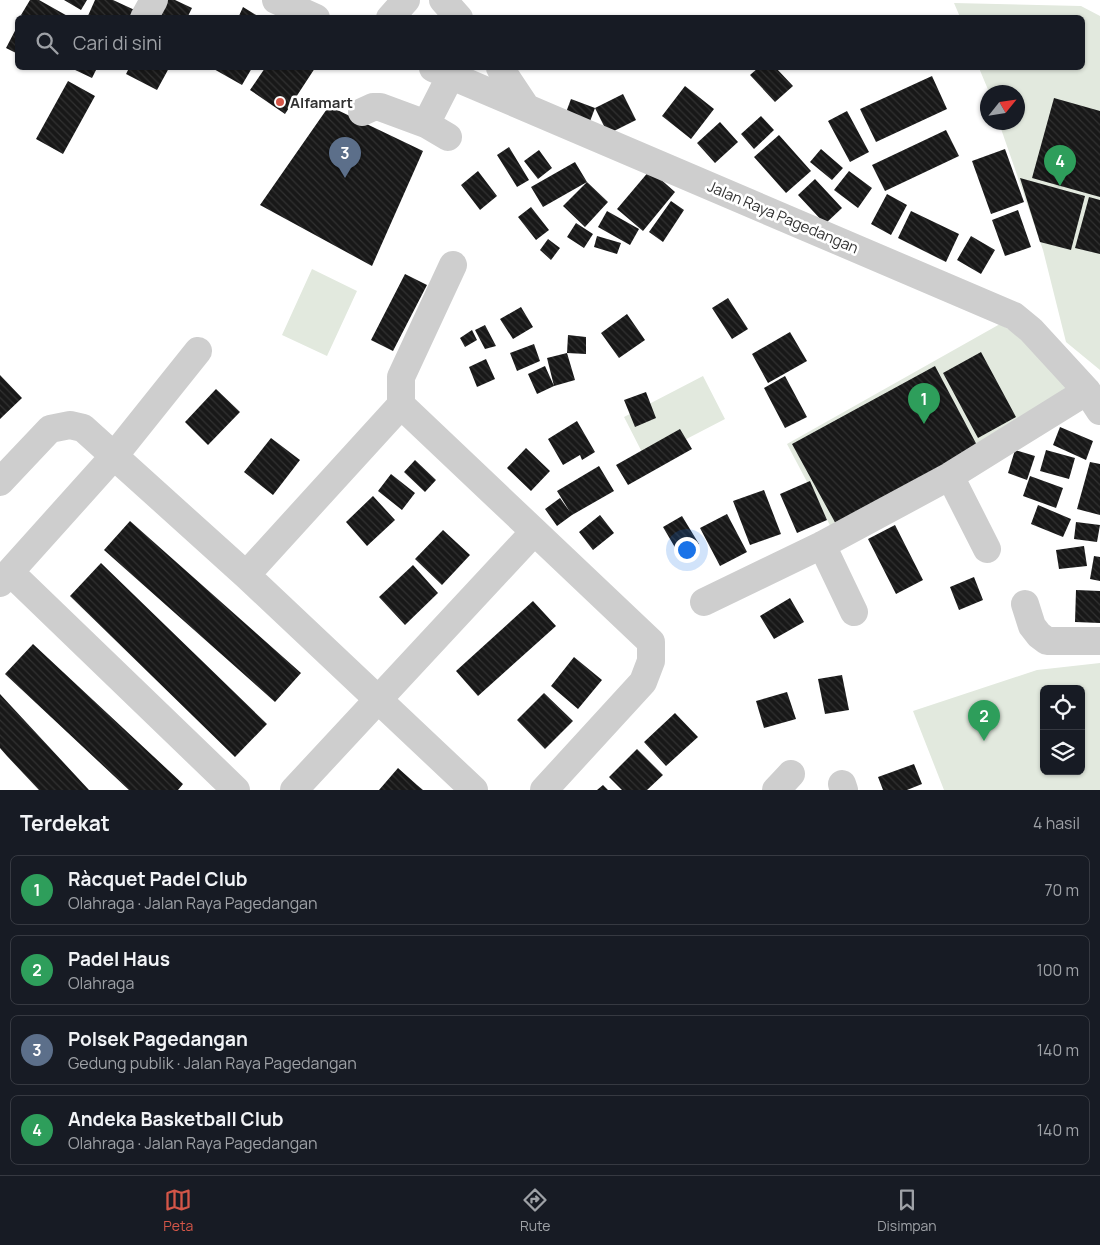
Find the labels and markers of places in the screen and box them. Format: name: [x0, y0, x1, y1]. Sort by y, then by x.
place label: Alfamart: [290, 92, 353, 113]
marker: Alfamart: [274, 96, 286, 108]
pin: 3: [329, 137, 361, 178]
pin: 4: [1044, 145, 1076, 186]
pin: 1: [908, 383, 940, 424]
pin: 2: [968, 700, 1000, 741]

